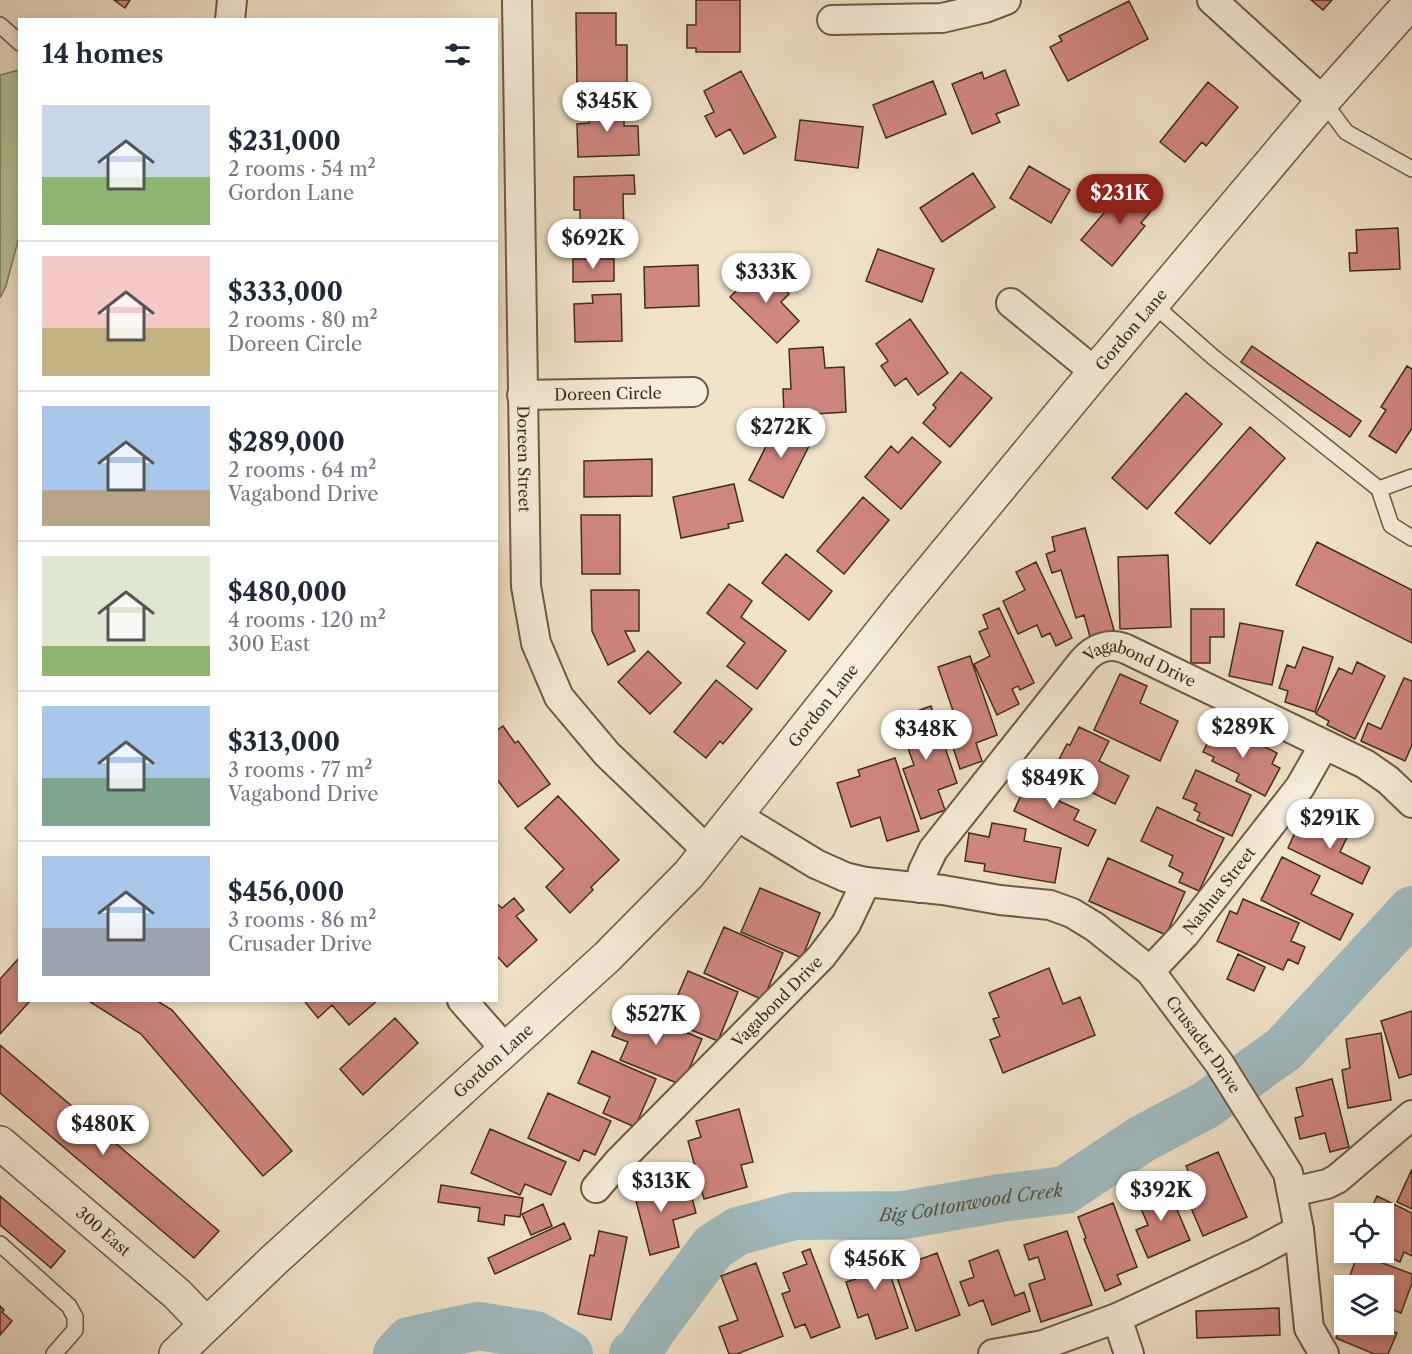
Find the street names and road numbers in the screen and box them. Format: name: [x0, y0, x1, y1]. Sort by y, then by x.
street label: Gordon Lane: [1091, 284, 1171, 375]
street label: Doreen Circle: [554, 383, 662, 404]
street label: Doreen Street: [513, 405, 535, 513]
street label: Vagabond Drive: [1078, 636, 1199, 691]
street label: Gordon Lane: [784, 660, 862, 751]
street label: Nashua Street: [1178, 842, 1260, 939]
street label: Vagabond Drive: [727, 952, 827, 1052]
street label: Crusader Drive: [1162, 992, 1245, 1097]
street label: Gordon Lane: [449, 1019, 537, 1102]
street label: 300 East: [72, 1202, 135, 1260]

